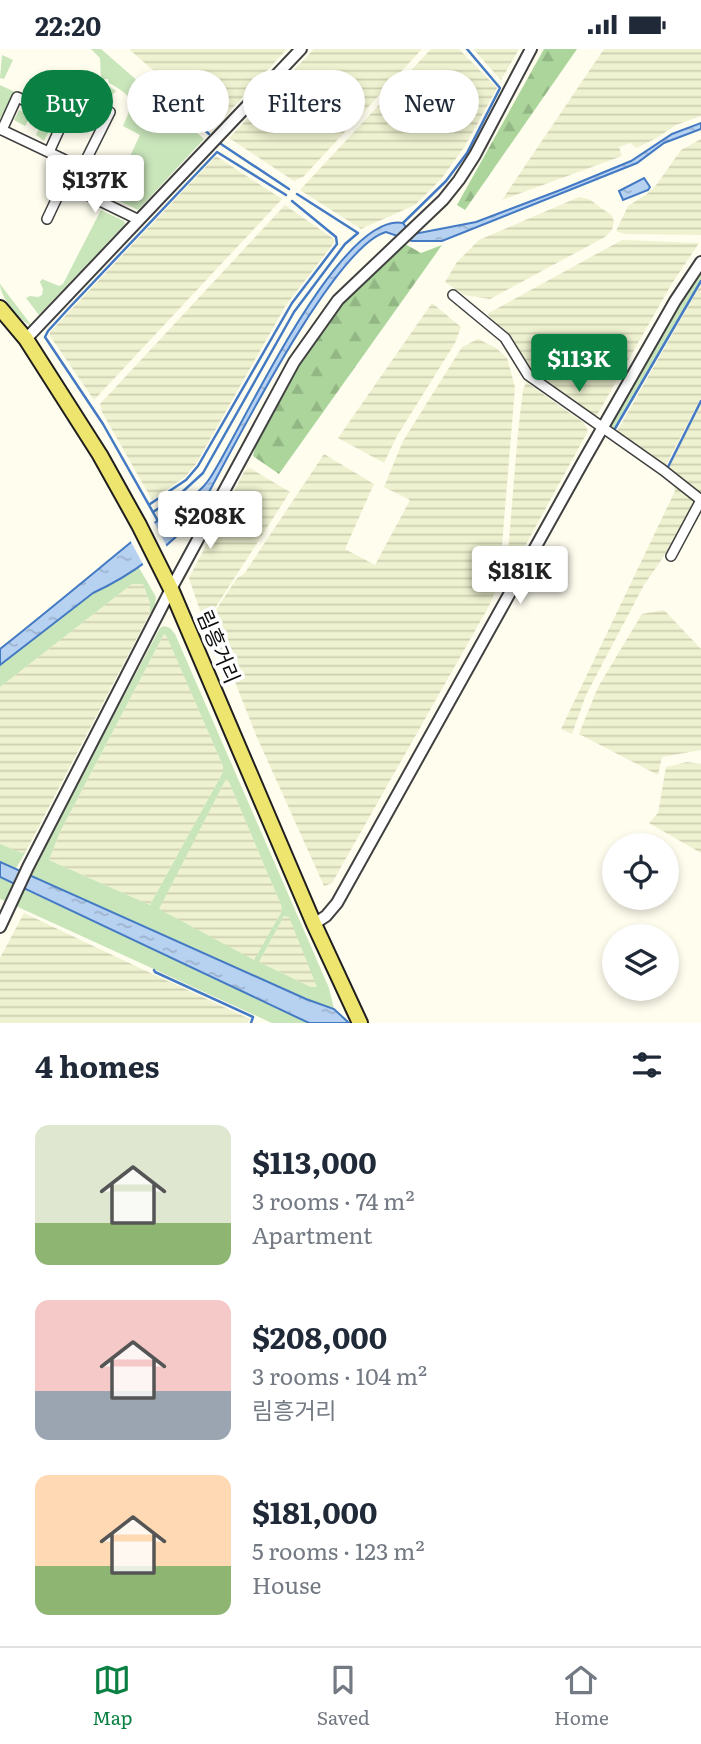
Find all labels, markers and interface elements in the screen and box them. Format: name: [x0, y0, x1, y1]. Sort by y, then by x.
text: 22:20: [35, 5, 101, 44]
chip: Buy: [21, 70, 113, 133]
chip: Rent: [127, 70, 229, 133]
chip: Filters: [243, 70, 365, 133]
chip: New: [379, 70, 479, 133]
pin: $137K: [46, 155, 144, 215]
text: $137K: [62, 161, 128, 195]
pin: $113K: [530, 335, 628, 394]
text: $113K: [547, 340, 611, 374]
pin: $208K: [161, 491, 259, 551]
text: $208K: [174, 497, 246, 531]
pin: $181K: [471, 547, 569, 606]
text: $181K: [488, 552, 552, 586]
street label: 림흥거리: [191, 604, 250, 688]
map controls: [602, 833, 679, 1001]
button: locate: [602, 833, 679, 910]
button: layers: [602, 924, 679, 1001]
text: 4 homes: [35, 1043, 160, 1087]
icon: filters: [628, 1046, 666, 1084]
text: $113,000: [252, 1139, 377, 1183]
icon: home: [91, 1153, 175, 1237]
text: 3 rooms · 74 m²: [252, 1183, 415, 1217]
text: Apartment: [252, 1217, 372, 1251]
text: $208,000: [252, 1314, 387, 1358]
icon: home: [91, 1328, 175, 1412]
text: 3 rooms · 104 m²: [252, 1358, 427, 1392]
text: 림흥거리: [252, 1392, 337, 1426]
text: $181,000: [252, 1489, 378, 1533]
icon: home: [91, 1503, 175, 1587]
text: 5 rooms · 123 m²: [252, 1533, 425, 1567]
text: House: [252, 1567, 321, 1601]
tab: Map: [92, 1661, 133, 1731]
tab: Saved: [317, 1661, 370, 1731]
tab: Home: [554, 1661, 609, 1731]

